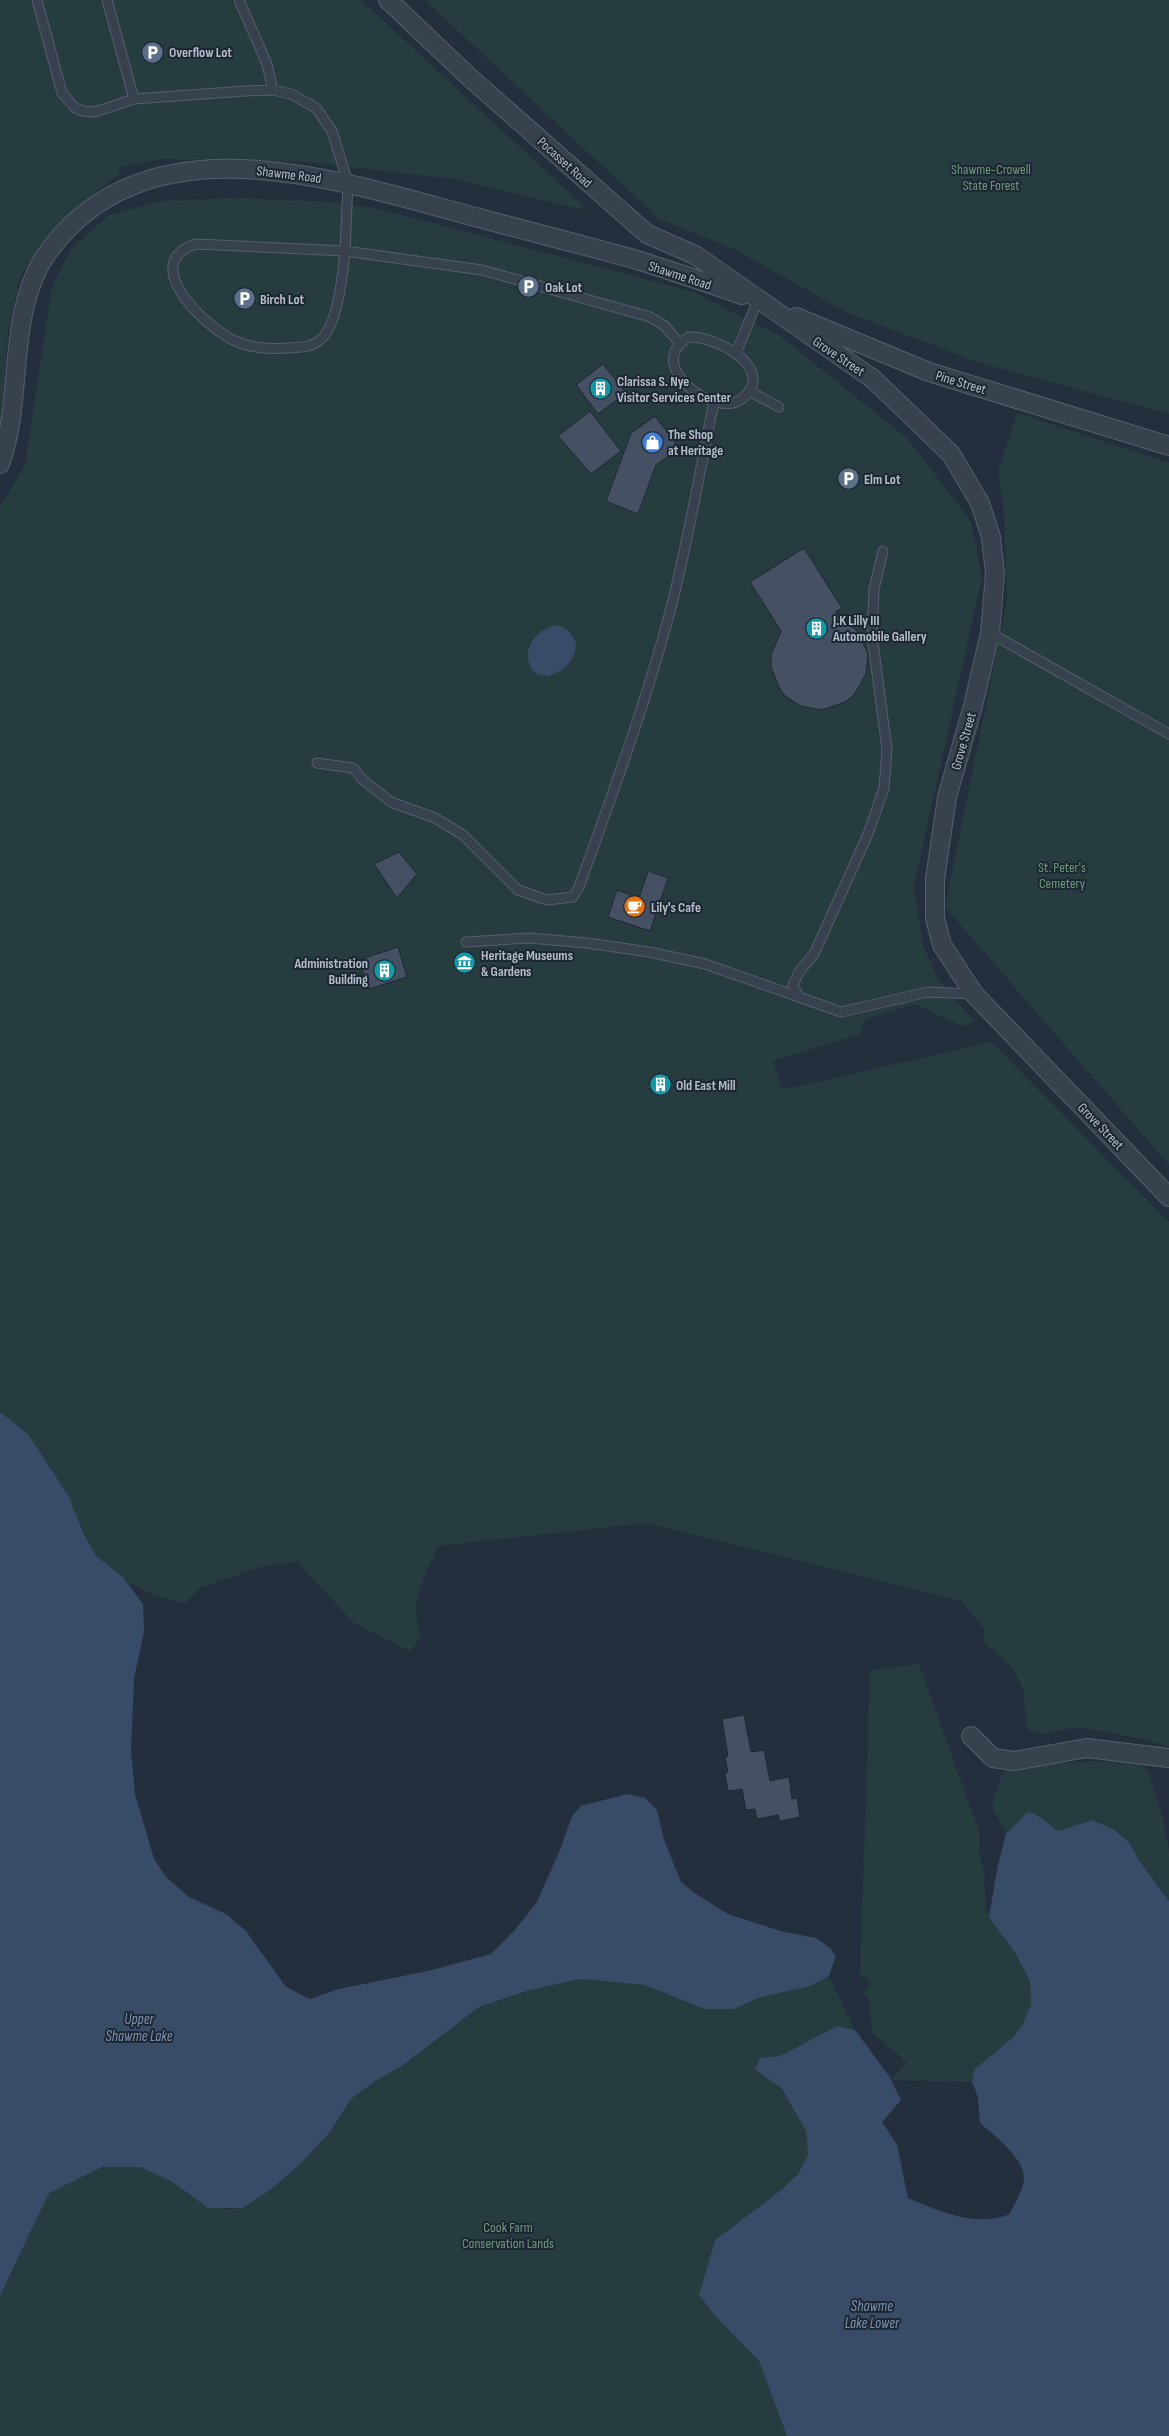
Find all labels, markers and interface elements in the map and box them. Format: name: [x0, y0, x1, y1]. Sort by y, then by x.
parking icon: Overflow Lot: [141, 40, 165, 64]
place label: Overflow Lot: [169, 44, 232, 61]
street label: Pocasset Road: [534, 133, 596, 191]
park label: Shawme-Crowell State Forest: [951, 161, 1031, 194]
street label: Shawme Road: [255, 162, 323, 187]
street label: Shawme Road: [646, 257, 714, 294]
parking icon: Oak Lot: [517, 275, 541, 299]
place label: Oak Lot: [545, 279, 583, 296]
parking icon: Birch Lot: [232, 287, 256, 311]
place label: Birch Lot: [260, 291, 305, 308]
street label: Grove Street: [809, 333, 868, 380]
street label: Pine Street: [934, 367, 988, 398]
place label: Clarissa S. Nye Visitor Services Center: [617, 373, 732, 406]
building icon: Clarissa S. Nye Visitor Services Center: [589, 377, 613, 401]
place label: The Shop at Heritage: [668, 426, 723, 459]
shop icon: The Shop at Heritage: [640, 430, 664, 454]
parking icon: Elm Lot: [836, 467, 860, 491]
place label: Elm Lot: [864, 471, 901, 488]
place label: J.K Lilly III Automobile Gallery: [832, 612, 927, 645]
building icon: J.K Lilly III Automobile Gallery: [805, 616, 829, 640]
street label: Grove Street: [947, 710, 980, 772]
park label: St. Peter's Cemetery: [1038, 859, 1086, 892]
cafe icon: Lily's Cafe: [623, 895, 647, 919]
place label: Lily's Cafe: [651, 899, 701, 916]
place label: Heritage Museums & Gardens: [481, 947, 573, 980]
museum icon: Heritage Museums & Gardens: [453, 951, 477, 975]
place label: Administration Building: [294, 955, 368, 988]
building icon: Administration Building: [372, 959, 396, 983]
building icon: Old East Mill: [648, 1073, 672, 1097]
place label: Old East Mill: [676, 1077, 736, 1094]
street label: Grove Street: [1074, 1099, 1127, 1154]
water label: Upper Shawme Lake: [105, 2010, 173, 2046]
park label: Cook Farm Conservation Lands: [462, 2219, 554, 2252]
water label: Shawme Lake Lower: [845, 2297, 900, 2333]

